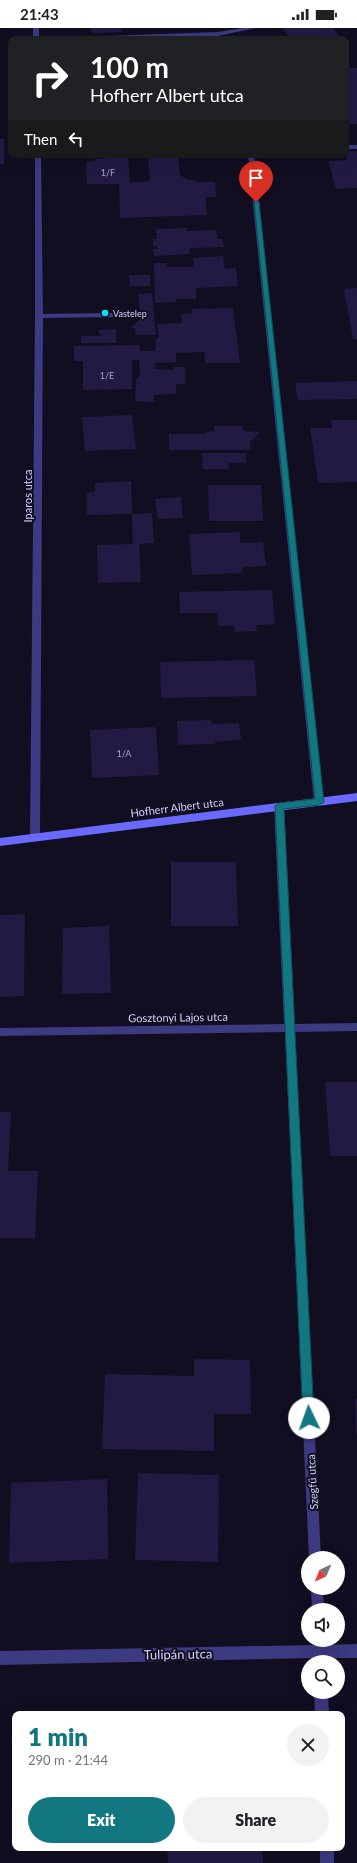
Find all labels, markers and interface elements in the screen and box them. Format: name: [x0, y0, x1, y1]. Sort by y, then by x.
text: 21:43: [20, 5, 59, 23]
text: 100 m: [90, 50, 169, 84]
icon: right: [24, 52, 76, 104]
text: Hofherr Albert utca: [90, 84, 244, 106]
icon: left: [65, 128, 87, 150]
text: Then: [24, 130, 57, 148]
pin: [239, 161, 273, 202]
house number: 1/F: [101, 167, 115, 178]
icon: arrive: [245, 167, 267, 189]
marker: Vastelep: [100, 308, 110, 318]
place label: Vastelep: [113, 308, 147, 319]
house number: 1/E: [100, 370, 114, 381]
street label: Iparos utca: [21, 470, 34, 523]
house number: 1/A: [117, 748, 132, 759]
street label: Hofherr Albert utca: [130, 795, 224, 819]
street label: Gosztonyi Lajos utca: [128, 1010, 228, 1024]
position arrow: [288, 1397, 330, 1439]
street label: Szegfű utca: [304, 1454, 320, 1510]
north arrow: [301, 1551, 345, 1595]
map controls: [301, 1551, 345, 1699]
button: sound: [301, 1603, 345, 1647]
street label: Tulipán utca: [144, 1645, 212, 1663]
button: search: [301, 1655, 345, 1699]
text: 1 min: [28, 1722, 88, 1751]
button: close: [287, 1724, 329, 1766]
text: 290 m · 21:44: [28, 1752, 108, 1768]
button: Exit: [28, 1797, 175, 1843]
button: Share: [183, 1797, 329, 1843]

